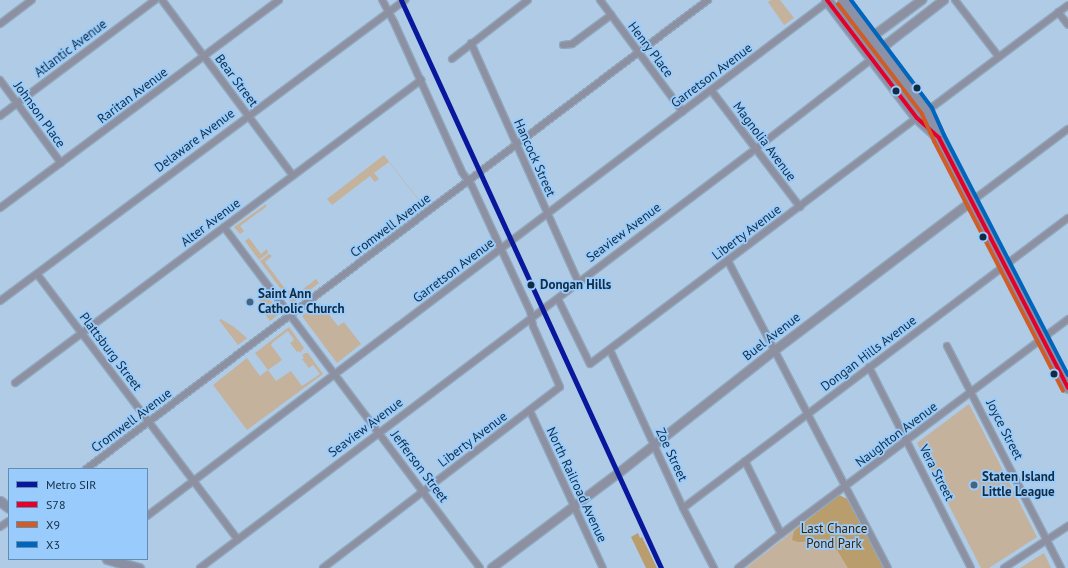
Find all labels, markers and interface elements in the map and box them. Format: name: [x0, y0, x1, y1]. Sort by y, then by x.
street label: Atlantic Avenue: [32, 17, 110, 81]
street label: Henry Place: [624, 19, 676, 81]
street label: Garretson Avenue: [668, 40, 756, 112]
street label: Bear Street: [211, 52, 261, 110]
street label: Raritan Avenue: [95, 64, 171, 128]
street label: Johnson Place: [10, 79, 68, 151]
unlabelled marker: [912, 83, 922, 93]
unlabelled marker: [891, 86, 901, 96]
street label: Magnolia Avenue: [729, 99, 799, 185]
street label: Delaware Avenue: [152, 106, 238, 176]
street label: Hancock Street: [510, 117, 558, 199]
street label: Cromwell Avenue: [348, 191, 434, 261]
street label: Alter Avenue: [178, 195, 244, 251]
street label: Seaview Avenue: [583, 200, 665, 266]
street label: Liberty Avenue: [709, 202, 785, 264]
unlabelled marker: [978, 232, 988, 242]
street label: Garretson Avenue: [410, 235, 498, 307]
place label: Dongan Hills: [540, 277, 611, 293]
marker: Dongan Hills: [524, 278, 538, 292]
place label: Saint Ann Catholic Church: [258, 287, 345, 318]
marker: Saint Ann Catholic Church: [245, 297, 255, 307]
street label: Plattsburg Street: [76, 310, 144, 394]
street label: Buel Avenue: [740, 310, 804, 364]
street label: Dongan Hills Avenue: [818, 313, 920, 395]
unlabelled marker: [1049, 369, 1059, 379]
street label: Cromwell Avenue: [89, 386, 175, 456]
street label: Seaview Avenue: [325, 395, 407, 461]
street label: Joyce Street: [982, 397, 1026, 463]
street label: Naughton Avenue: [853, 399, 941, 471]
street label: Liberty Avenue: [435, 409, 511, 471]
street label: North Railroad Avenue: [542, 425, 610, 545]
street label: Zoe Street: [652, 426, 690, 484]
street label: Jefferson Street: [387, 428, 451, 506]
street label: Vera Street: [915, 442, 957, 504]
legend: [8, 468, 148, 560]
place label: Staten Island Little League: [982, 470, 1055, 501]
text: Metro SIR: [46, 477, 96, 492]
marker: Staten Island Little League: [969, 480, 979, 490]
text: S78: [46, 497, 65, 512]
text: X9: [46, 517, 60, 532]
park label: Last Chance Pond Park: [801, 522, 867, 553]
text: X3: [46, 537, 60, 552]

